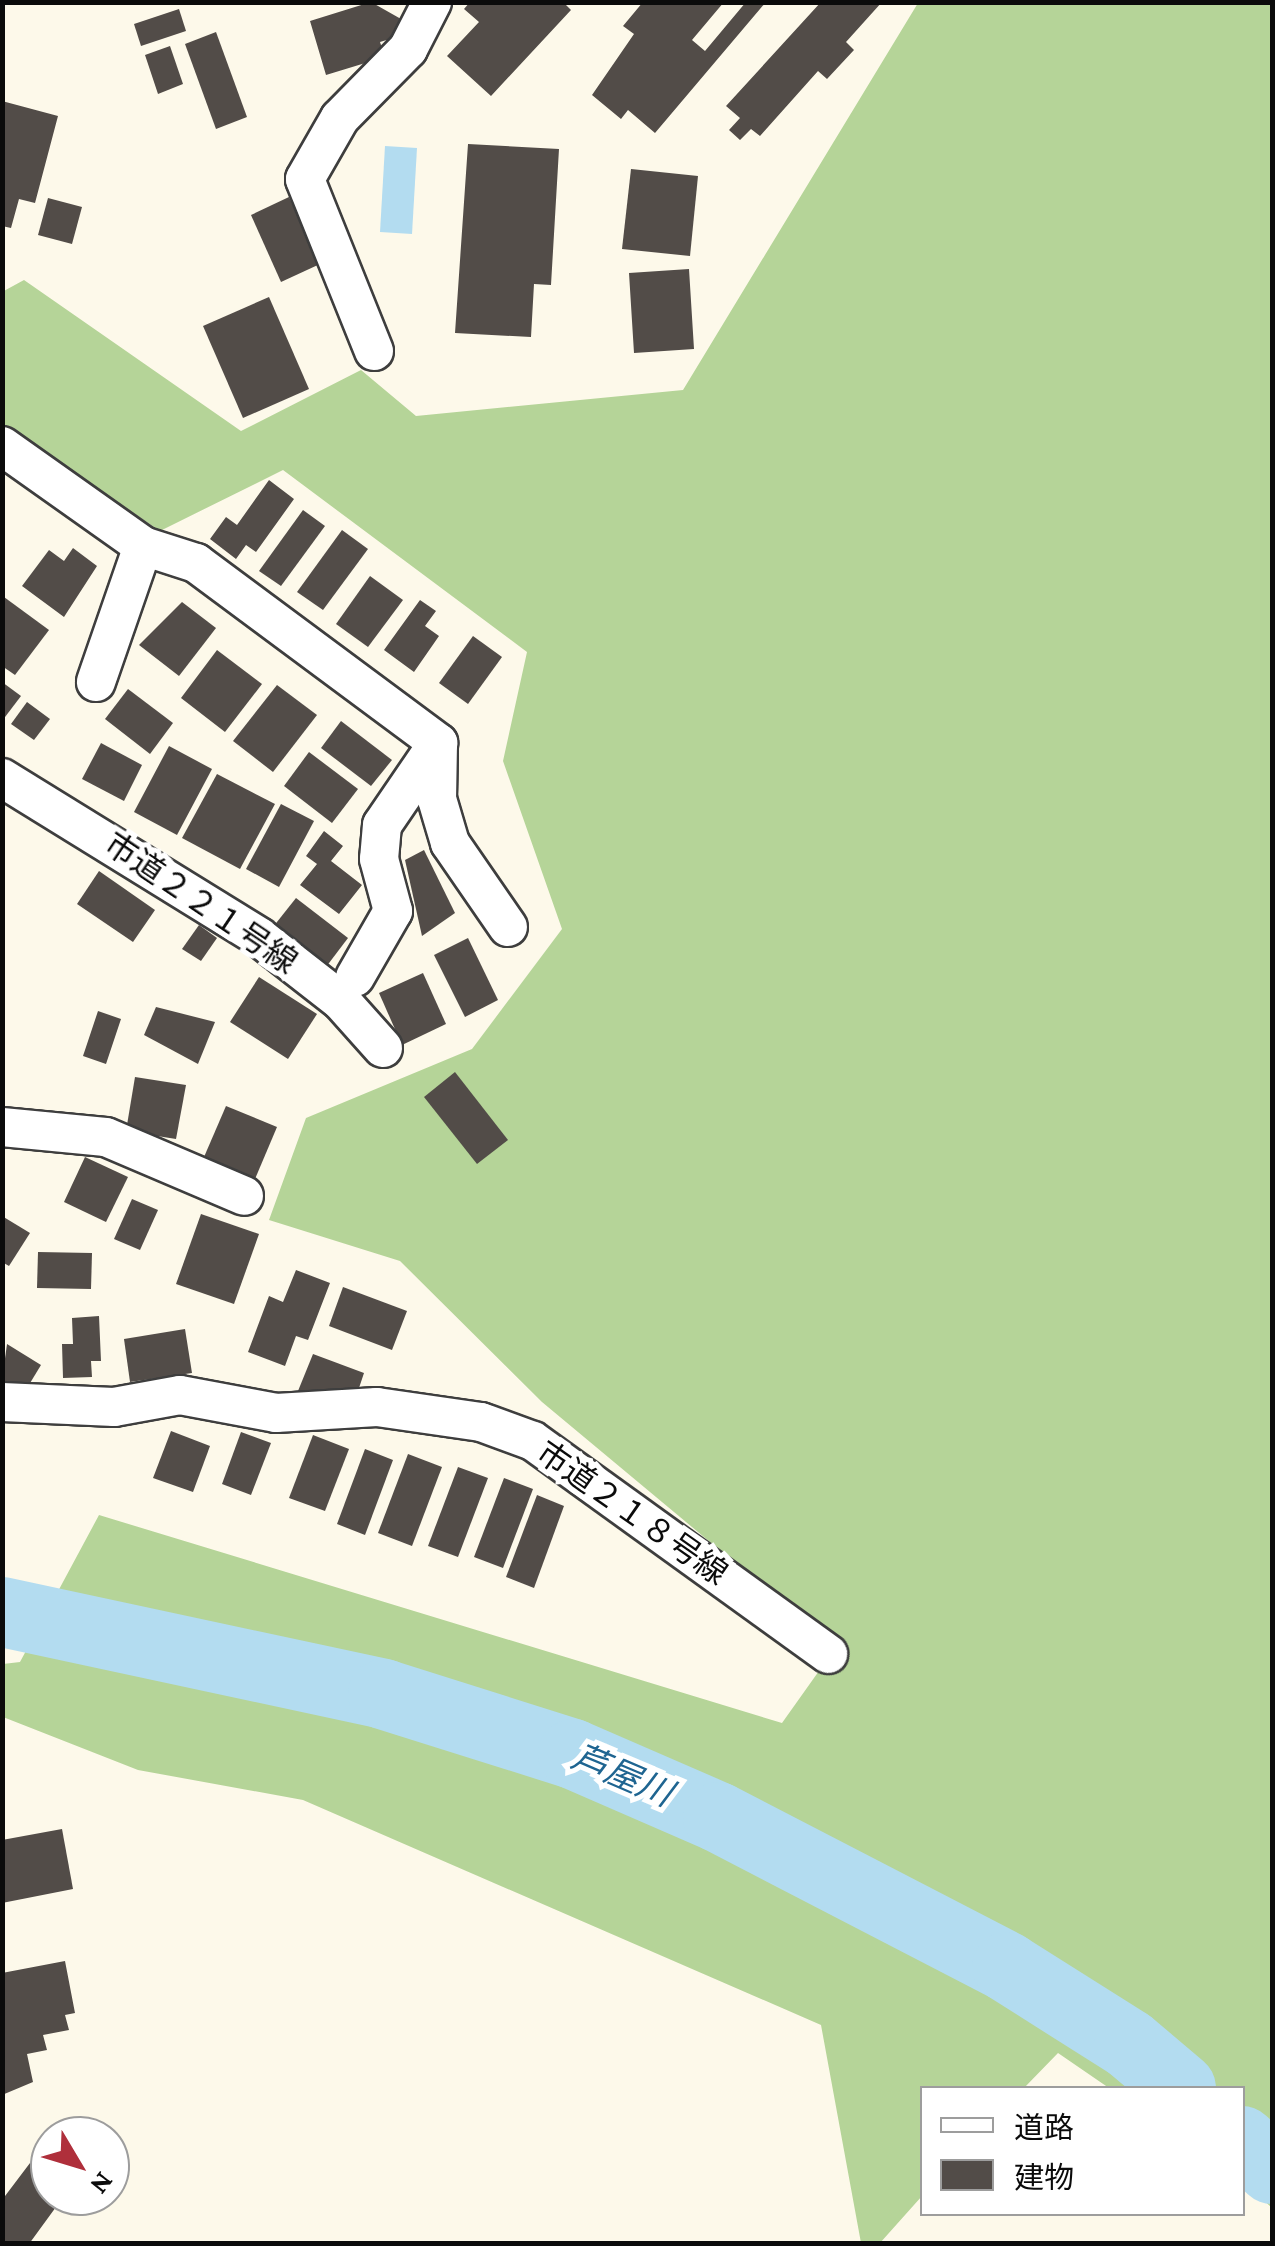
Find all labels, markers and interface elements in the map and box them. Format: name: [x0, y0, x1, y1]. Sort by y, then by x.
street label: 市道２２１号線: [97, 824, 305, 982]
street label: 市道２１８号線: [529, 1433, 735, 1593]
water label: 芦屋川: [565, 1736, 679, 1816]
legend: [920, 2086, 1245, 2216]
text: 道路: [1014, 2111, 1074, 2144]
north arrow: [30, 2116, 130, 2216]
text: 建物: [1014, 2161, 1074, 2194]
text: N: [84, 2166, 121, 2201]

